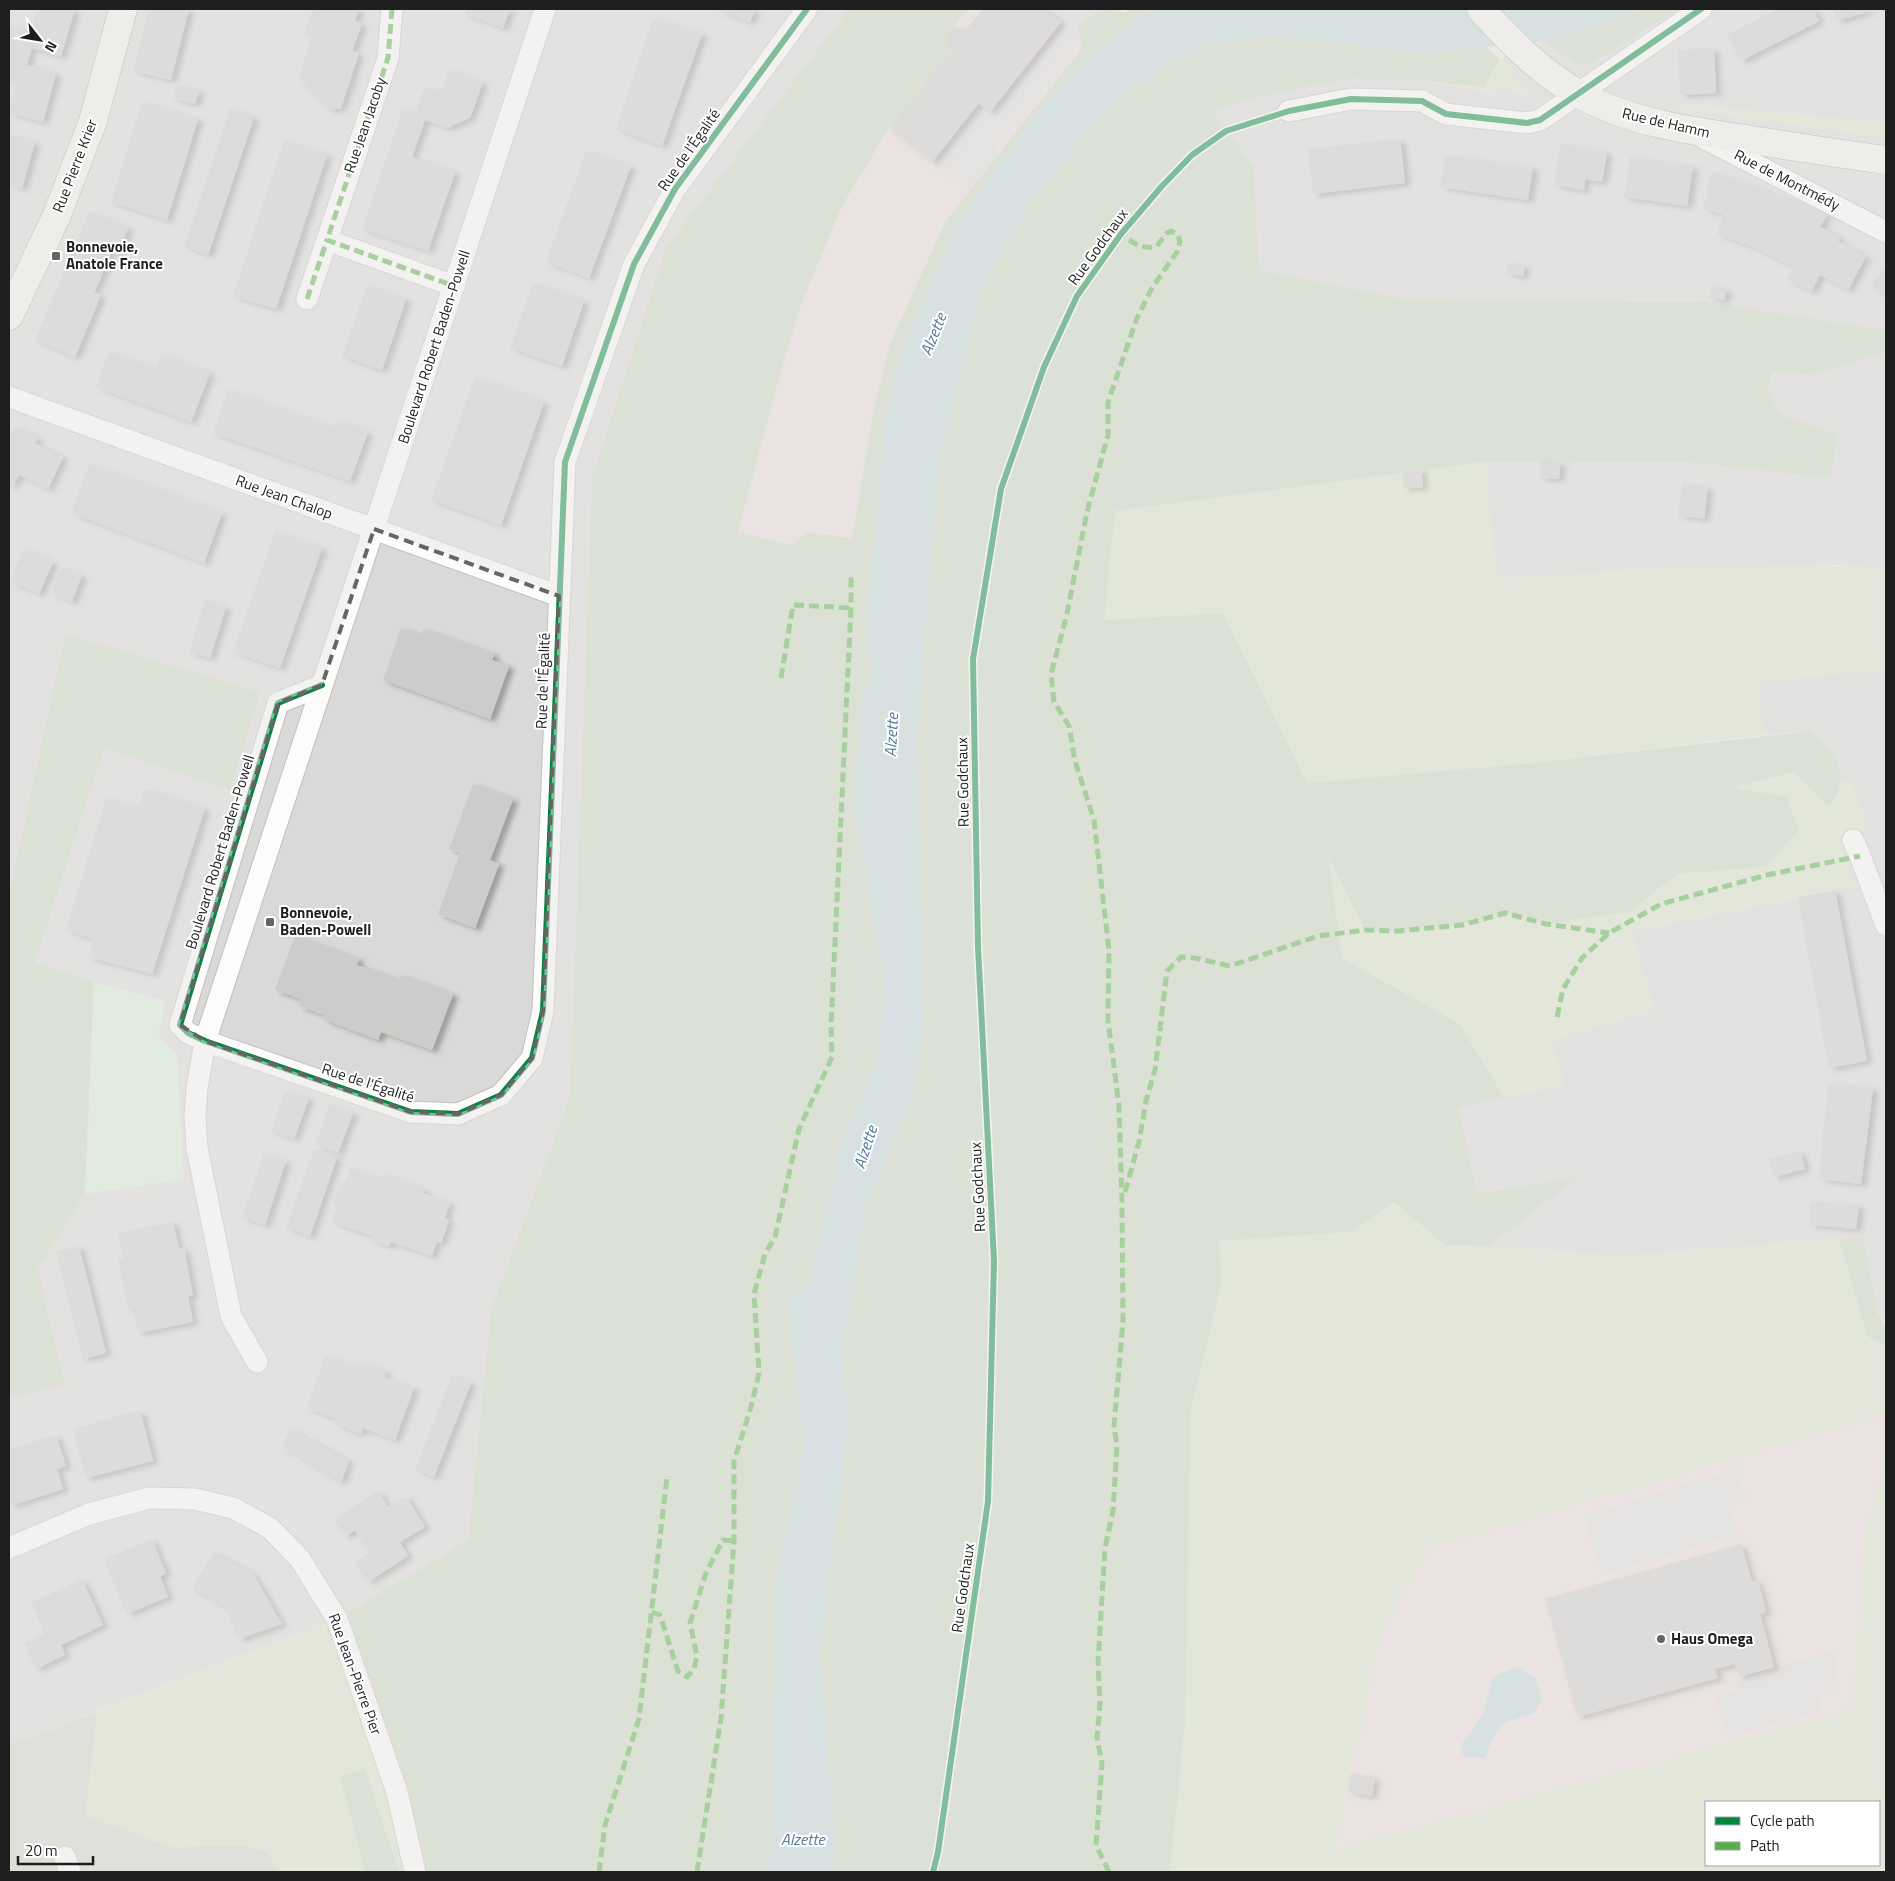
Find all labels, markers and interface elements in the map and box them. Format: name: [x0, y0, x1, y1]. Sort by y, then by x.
north arrow: [15, 15, 65, 65]
text: N: [40, 37, 63, 57]
street label: Rue Jean Jacoby: [337, 74, 392, 176]
street label: Rue de Hamm: [1620, 101, 1712, 144]
street label: Rue de l'Égalité: [652, 104, 726, 196]
street label: Rue Pierre Krier: [46, 116, 103, 216]
street label: Rue de Montmédy: [1730, 143, 1844, 216]
street label: Rue Godchaux: [1062, 203, 1133, 290]
place label: Bonnevoie, Anatole France: [66, 235, 163, 275]
street label: Boulevard Robert Baden-Powell: [391, 247, 476, 447]
marker: Bonnevoie, Anatole France: [50, 250, 62, 262]
water label: Alzette: [914, 308, 953, 359]
street label: Rue Jean Chalop: [232, 468, 336, 525]
street label: Rue de l'Égalité: [529, 632, 556, 730]
water label: Alzette: [878, 711, 904, 758]
street label: Rue Godchaux: [950, 737, 975, 827]
street label: Boulevard Robert Baden-Powell: [179, 752, 260, 952]
place label: Bonnevoie, Baden-Powell: [280, 901, 371, 941]
marker: Bonnevoie, Baden-Powell: [264, 916, 276, 928]
street label: Rue de l'Égalité: [319, 1057, 418, 1108]
water label: Alzette: [847, 1121, 884, 1172]
street label: Rue Godchaux: [964, 1141, 991, 1233]
street label: Rue Godchaux: [945, 1542, 980, 1634]
street label: Rue Jean-Pierre Pier: [323, 1610, 388, 1738]
place label: Haus Omega: [1671, 1627, 1754, 1650]
marker: Haus Omega: [1655, 1633, 1667, 1645]
legend: [1705, 1801, 1880, 1866]
text: Cycle path: [1750, 1809, 1815, 1832]
water label: Alzette: [781, 1827, 827, 1851]
scale bar: [18, 1834, 92, 1866]
text: Path: [1750, 1834, 1780, 1857]
text: 20 m: [25, 1839, 58, 1862]

